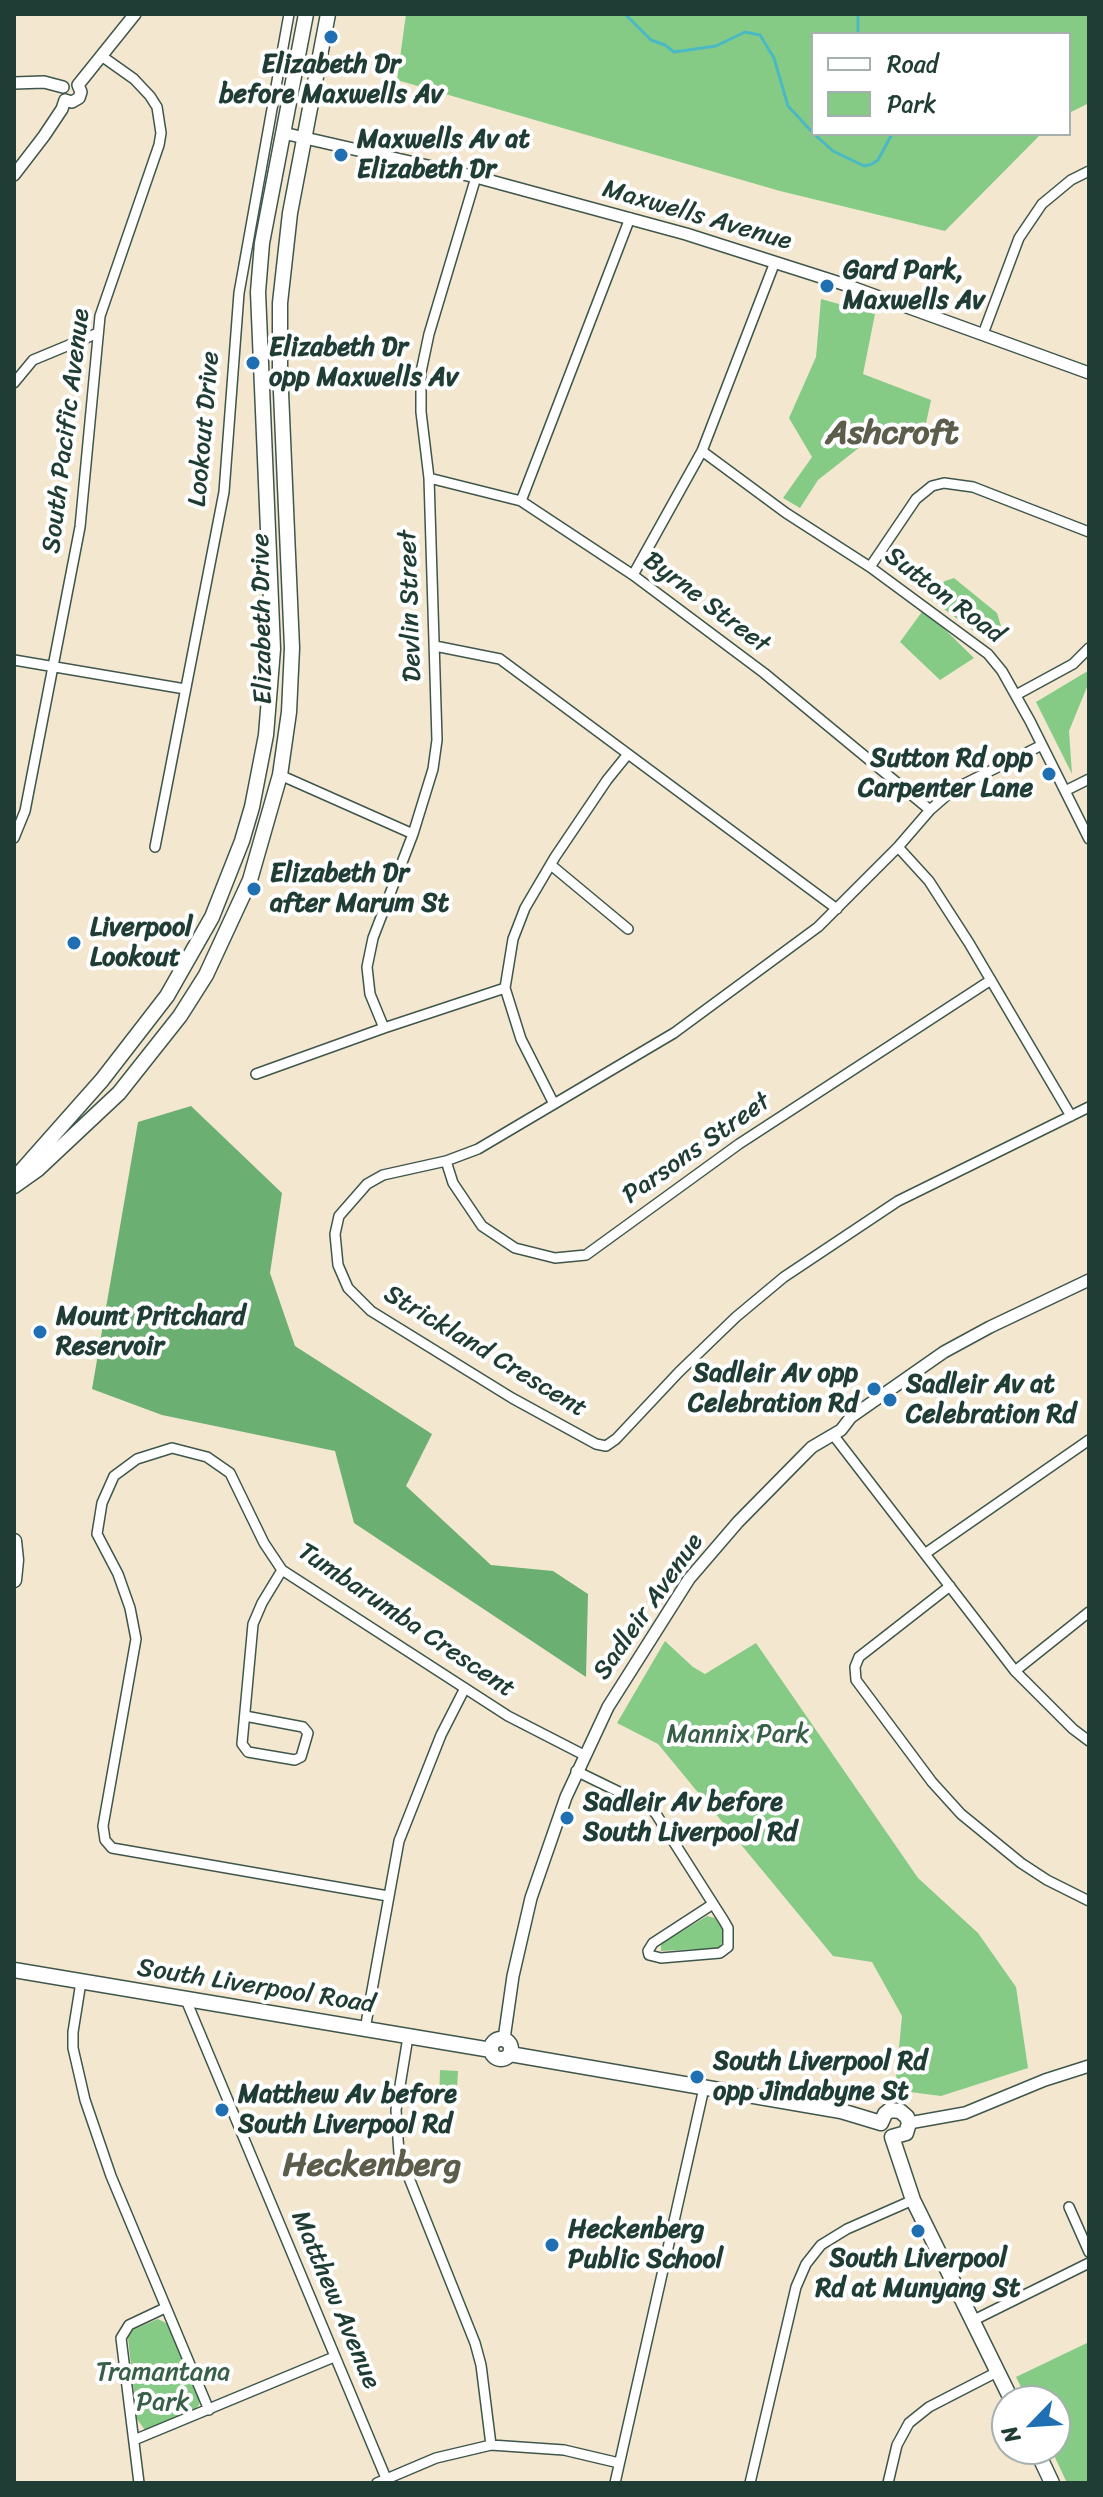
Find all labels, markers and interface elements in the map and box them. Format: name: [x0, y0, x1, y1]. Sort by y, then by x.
marker: Elizabeth Dr before Maxwells Av: [322, 28, 340, 46]
legend: [811, 32, 1071, 136]
text: Road: [887, 43, 938, 85]
place label: Elizabeth Dr before Maxwells Av: [219, 49, 443, 110]
text: Park: [887, 83, 936, 125]
place label: Maxwells Av at Elizabeth Dr: [357, 124, 530, 186]
marker: Maxwells Av at Elizabeth Dr: [332, 146, 350, 164]
street label: Maxwells Avenue: [599, 174, 795, 258]
place label: Gard Park, Maxwells Av: [843, 255, 985, 316]
marker: Gard Park, Maxwells Av: [818, 277, 836, 295]
street label: South Pacific Avenue: [37, 307, 97, 555]
place label: Elizabeth Dr opp Maxwells Av: [269, 332, 458, 394]
street label: Lookout Drive: [183, 350, 227, 508]
marker: Elizabeth Dr opp Maxwells Av: [244, 354, 262, 372]
district label: Ashcroft: [826, 414, 958, 454]
street label: Devlin Street: [393, 529, 429, 683]
street label: Elizabeth Drive: [246, 533, 280, 705]
street label: Sutton Road: [878, 541, 1010, 651]
street label: Byrne Street: [637, 545, 775, 661]
place label: Sutton Rd opp Carpenter Lane: [858, 743, 1033, 804]
marker: Sutton Rd opp Carpenter Lane: [1040, 765, 1058, 783]
place label: Elizabeth Dr after Marum St: [270, 858, 449, 920]
marker: Elizabeth Dr after Marum St: [245, 880, 263, 898]
place label: Liverpool Lookout: [90, 912, 193, 974]
marker: Liverpool Lookout: [65, 934, 83, 952]
street label: Parsons Street: [617, 1087, 777, 1211]
street label: Strickland Crescent: [378, 1279, 592, 1425]
place label: Mount Pritchard Reservoir: [56, 1301, 245, 1362]
marker: Mount Pritchard Reservoir: [31, 1323, 49, 1341]
place label: Sadleir Av opp Celebration Rd: [688, 1358, 858, 1420]
place label: Sadleir Av at Celebration Rd: [906, 1369, 1076, 1430]
marker: Sadleir Av opp Celebration Rd: [865, 1380, 883, 1398]
marker: Sadleir Av at Celebration Rd: [881, 1391, 899, 1409]
street label: Sadleir Avenue: [587, 1528, 711, 1686]
street label: Tumbarumba Crescent: [292, 1537, 520, 1705]
park label: Mannix Park: [667, 1719, 809, 1751]
place label: Sadleir Av before South Liverpool Rd: [583, 1787, 797, 1848]
marker: Sadleir Av before South Liverpool Rd: [558, 1809, 576, 1827]
street label: South Liverpool Road: [135, 1953, 377, 2021]
place label: South Liverpool Rd opp Jindabyne St: [713, 2046, 927, 2108]
marker: South Liverpool Rd opp Jindabyne St: [688, 2068, 706, 2086]
place label: Matthew Av before South Liverpool Rd: [238, 2079, 457, 2140]
marker: Matthew Av before South Liverpool Rd: [213, 2101, 231, 2119]
district label: Heckenberg: [283, 2146, 461, 2186]
street label: Matthew Avenue: [283, 2206, 387, 2394]
place label: Heckenberg Public School: [568, 2214, 723, 2276]
marker: South Liverpool Rd at Munyang St: [909, 2222, 927, 2240]
marker: Heckenberg Public School: [543, 2236, 561, 2254]
place label: South Liverpool Rd at Munyang St: [816, 2243, 1020, 2304]
park label: Tramantana Park: [96, 2357, 230, 2418]
north arrow: [991, 2385, 1071, 2465]
text: N: [990, 2419, 1032, 2450]

